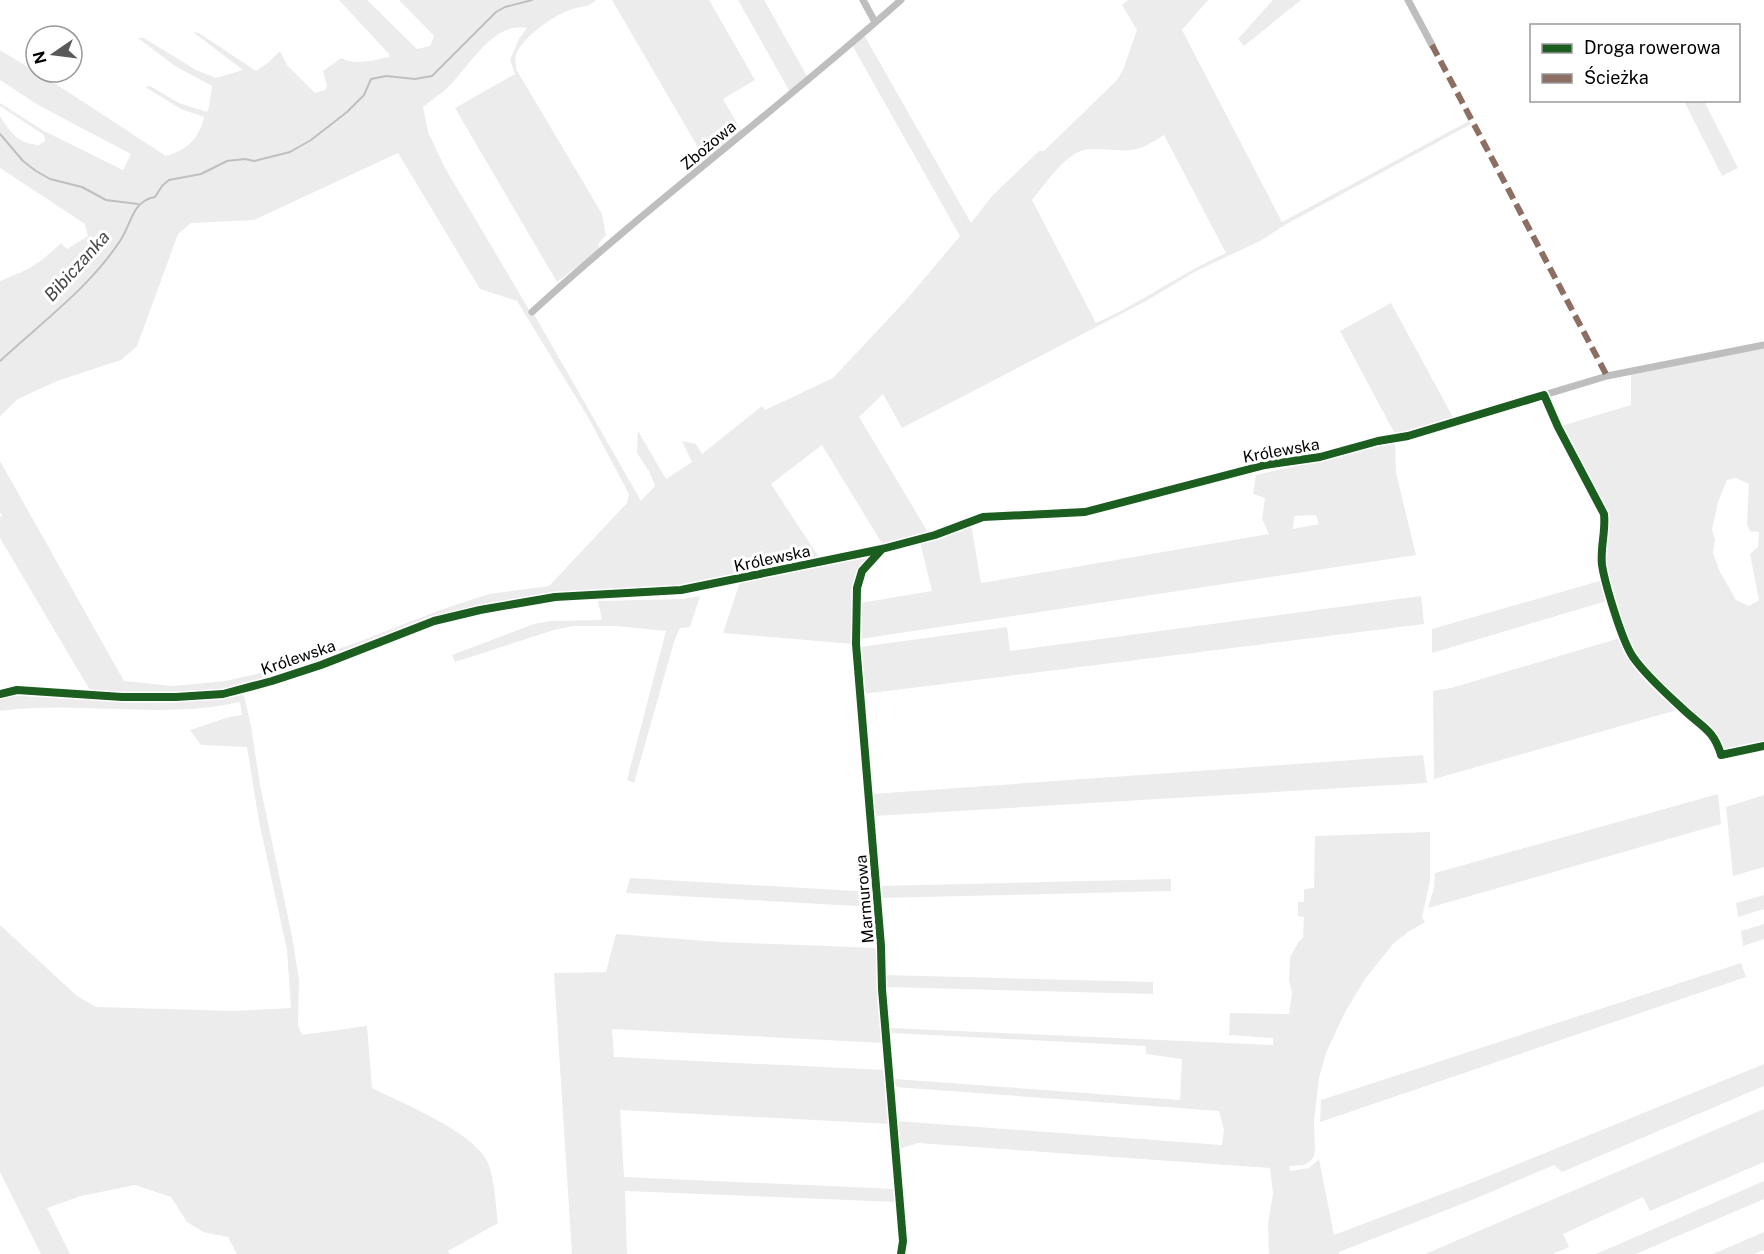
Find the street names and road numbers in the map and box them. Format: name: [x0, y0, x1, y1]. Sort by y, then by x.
street label: Zbożowa: [677, 117, 740, 174]
street label: Królewska: [1241, 434, 1321, 467]
street label: Królewska: [732, 541, 812, 576]
street label: Królewska: [258, 636, 338, 679]
street label: Marmurowa: [851, 854, 878, 944]

